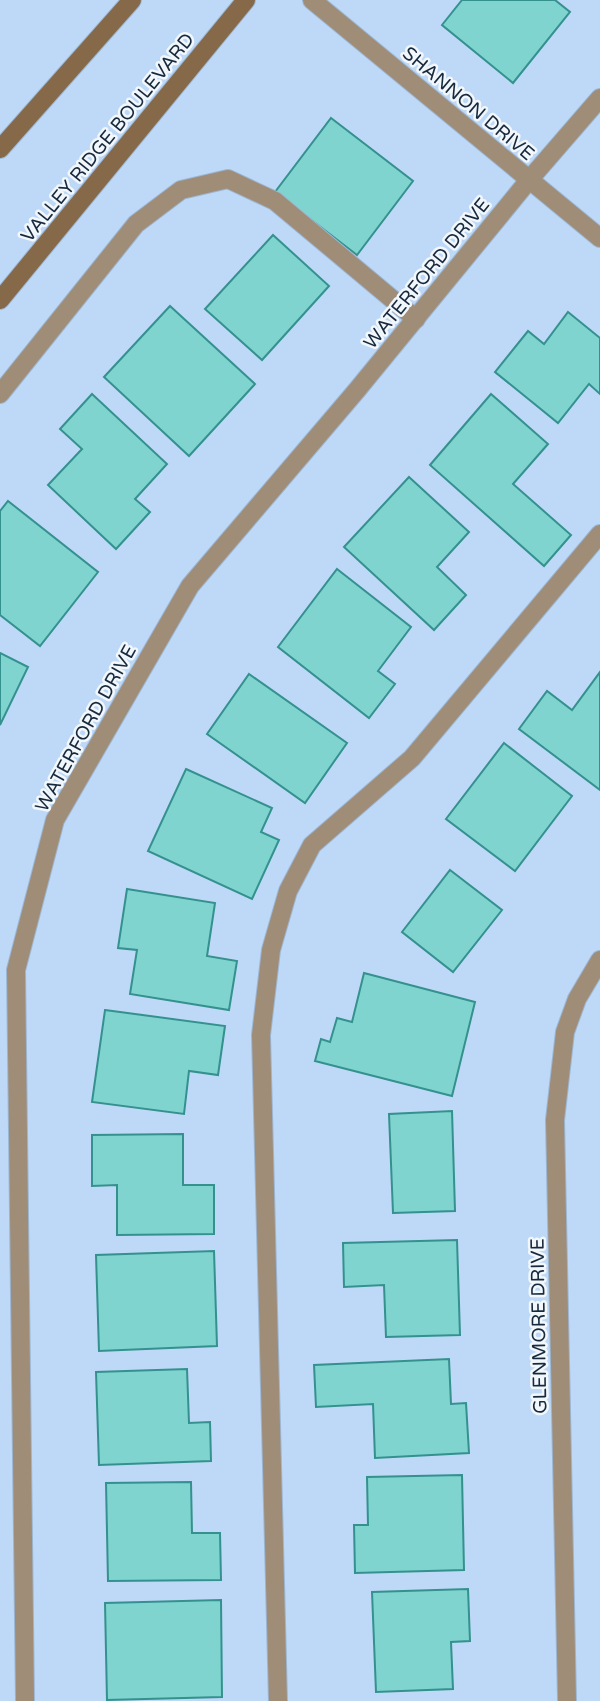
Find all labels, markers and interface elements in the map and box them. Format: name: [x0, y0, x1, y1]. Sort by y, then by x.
street label: VALLEY RIDGE BOULEVARD: [17, 29, 199, 247]
street label: SHANNON DRIVE: [398, 42, 539, 165]
street label: WATERFORD DRIVE: [359, 194, 494, 353]
street label: WATERFORD DRIVE: [31, 641, 141, 816]
street label: GLENMORE DRIVE: [526, 1238, 552, 1414]

